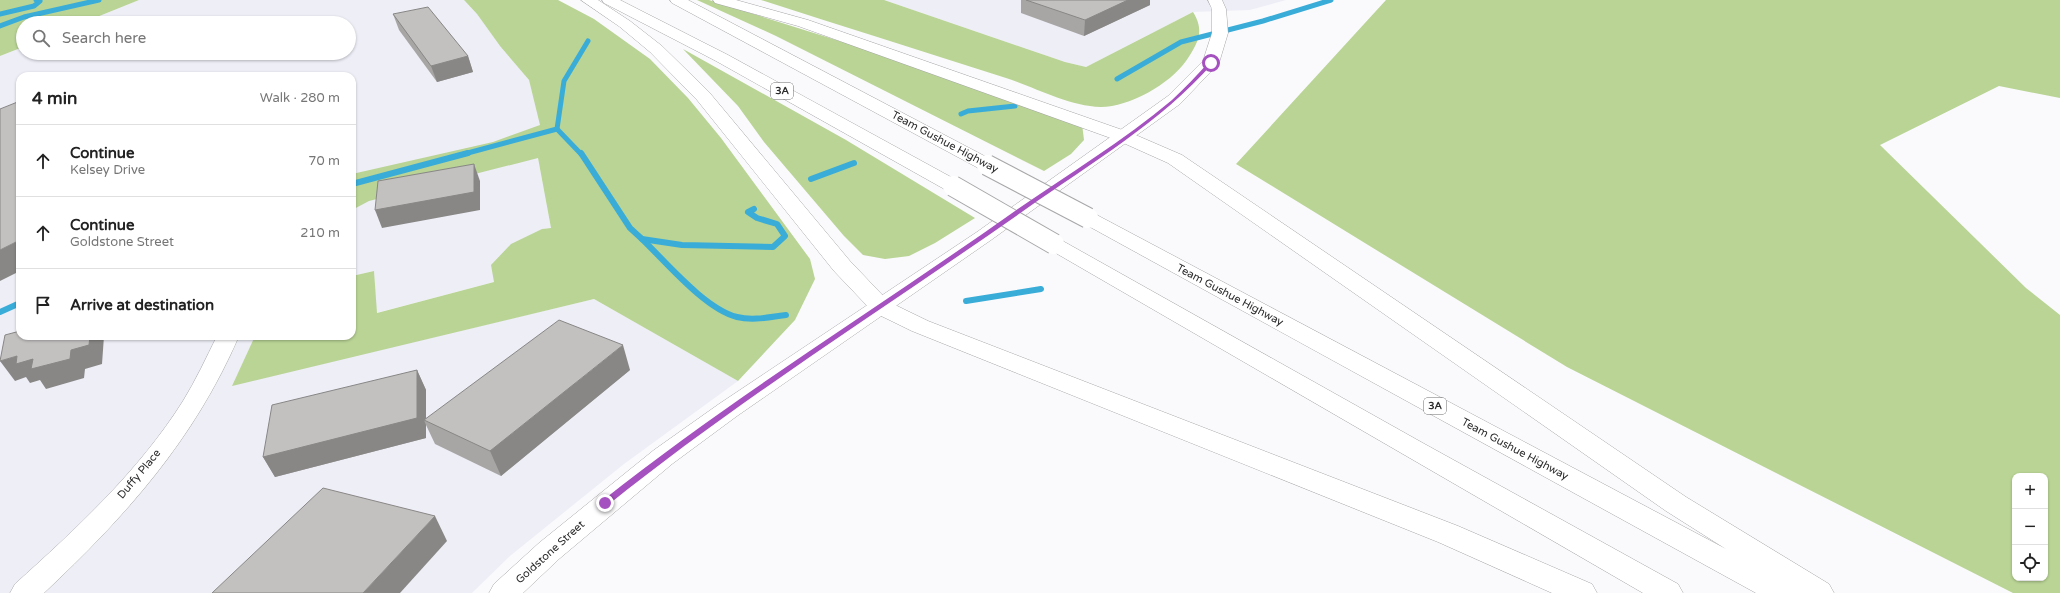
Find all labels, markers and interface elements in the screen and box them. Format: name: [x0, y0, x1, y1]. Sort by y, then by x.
search box: [16, 16, 356, 60]
icon: search: [30, 27, 52, 49]
text: Search here: [62, 29, 146, 47]
route start: [1202, 54, 1220, 72]
road number: 3A: [771, 83, 793, 99]
text: 4 min: [32, 88, 77, 109]
text: Walk · 280 m: [260, 90, 340, 106]
street label: Team Gushue Highway: [889, 108, 1001, 176]
text: Continue: [70, 144, 134, 162]
icon: ahead: [32, 150, 54, 172]
text: 70 m: [308, 153, 340, 169]
text: Kelsey Drive: [70, 162, 145, 178]
text: Continue: [70, 216, 134, 234]
icon: ahead: [32, 222, 54, 244]
text: 210 m: [300, 225, 340, 241]
text: Goldstone Street: [70, 234, 174, 250]
street label: Team Gushue Highway: [1174, 261, 1286, 329]
icon: arrive: [32, 294, 54, 316]
text: Arrive at destination: [70, 296, 214, 314]
road number: 3A: [1424, 398, 1446, 414]
street label: Team Gushue Highway: [1459, 415, 1571, 483]
street label: Duffy Place: [115, 447, 163, 501]
map controls: [2012, 473, 2048, 581]
button: +: [2012, 473, 2048, 509]
route end: [596, 494, 614, 512]
button: −: [2012, 509, 2048, 545]
street label: Goldstone Street: [513, 518, 587, 586]
button: locate: [2012, 545, 2048, 581]

